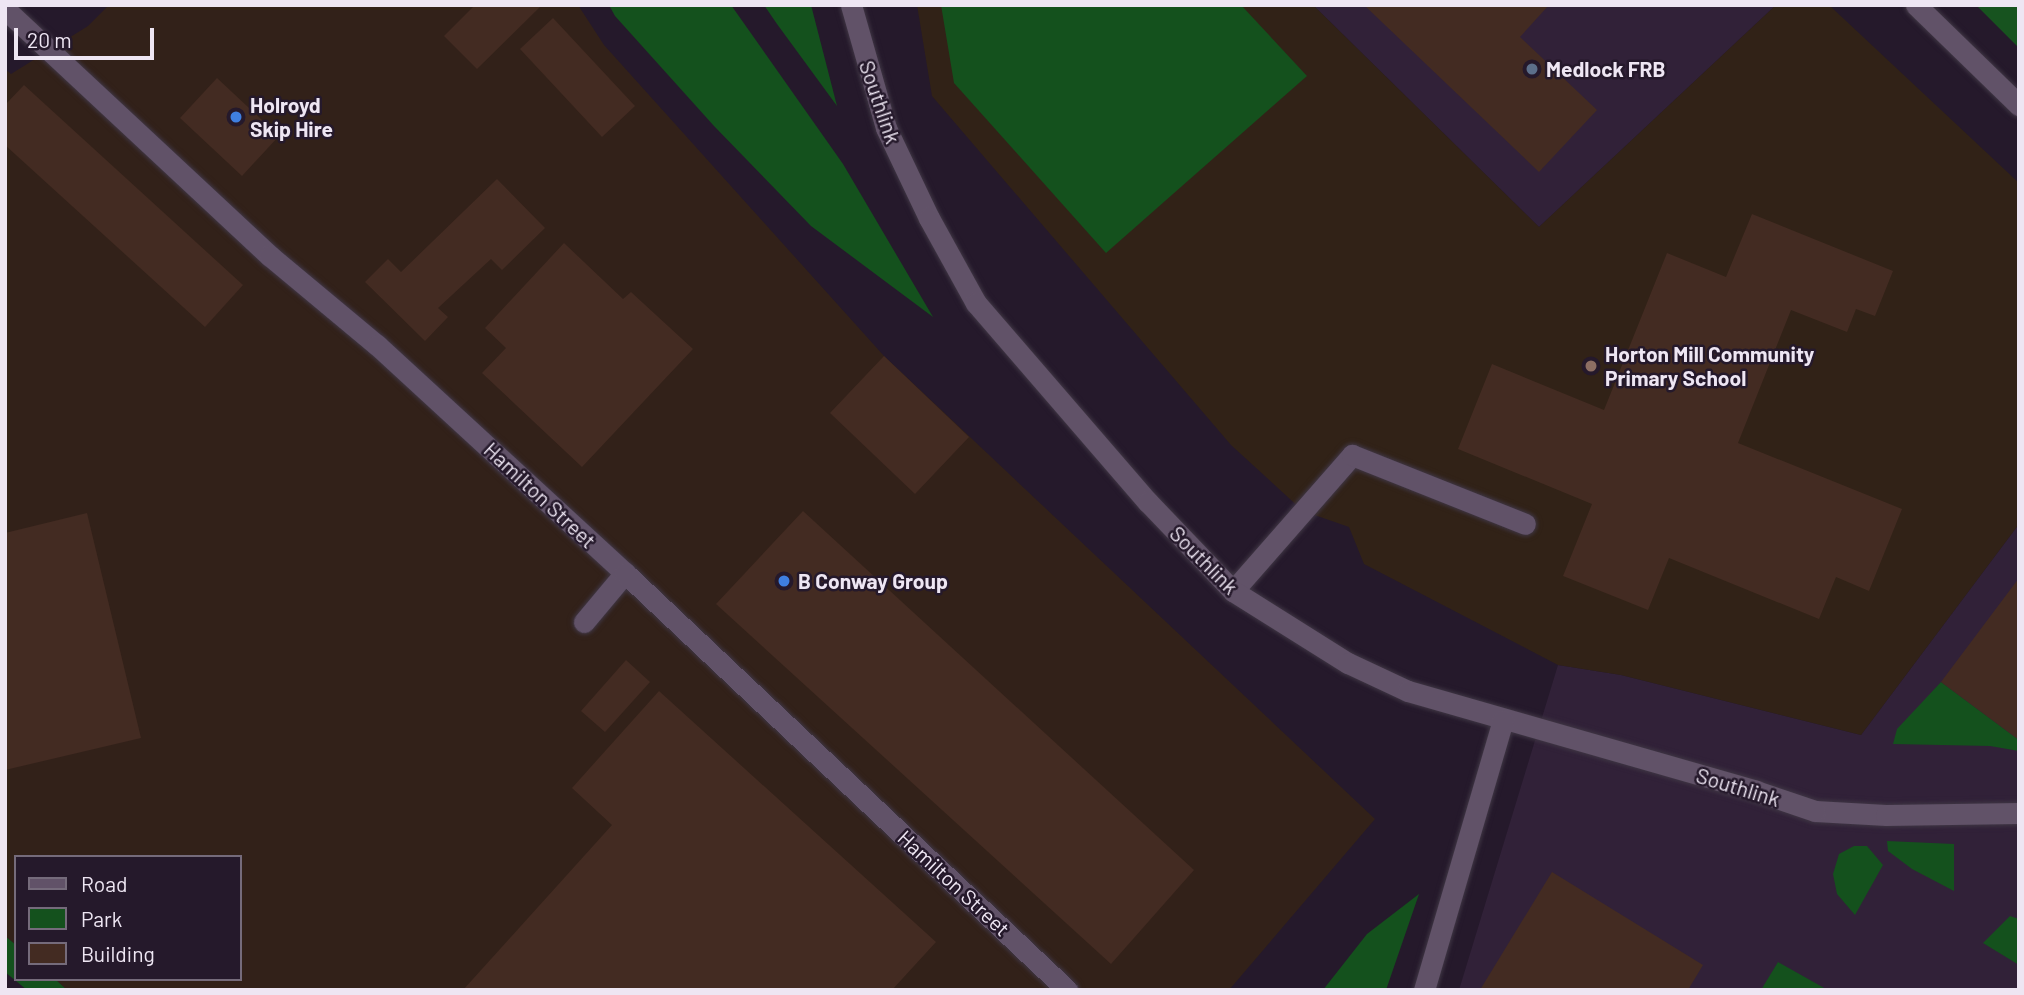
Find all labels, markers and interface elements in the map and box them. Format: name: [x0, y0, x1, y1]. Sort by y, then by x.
scale bar: [18, 14, 158, 58]
text: 20 m: [27, 27, 72, 52]
place label: Medlock FRB: [1546, 56, 1666, 82]
street label: Southlink: [854, 57, 906, 147]
marker: Medlock FRB: [1524, 61, 1540, 77]
place label: Holroyd Skip Hire: [250, 92, 333, 142]
marker: Holroyd Skip Hire: [228, 109, 244, 125]
place label: Horton Mill Community Primary School: [1605, 341, 1814, 391]
marker: Horton Mill Community Primary School: [1583, 358, 1599, 374]
street label: Hamilton Street: [479, 437, 601, 553]
street label: Southlink: [1165, 521, 1243, 599]
place label: B Conway Group: [798, 568, 948, 594]
marker: B Conway Group: [776, 573, 792, 589]
street label: Southlink: [1693, 762, 1783, 812]
street label: Hamilton Street: [893, 825, 1015, 941]
legend: [14, 855, 242, 981]
text: Road: [81, 871, 127, 896]
text: Park: [81, 906, 122, 931]
text: Building: [81, 941, 155, 966]

